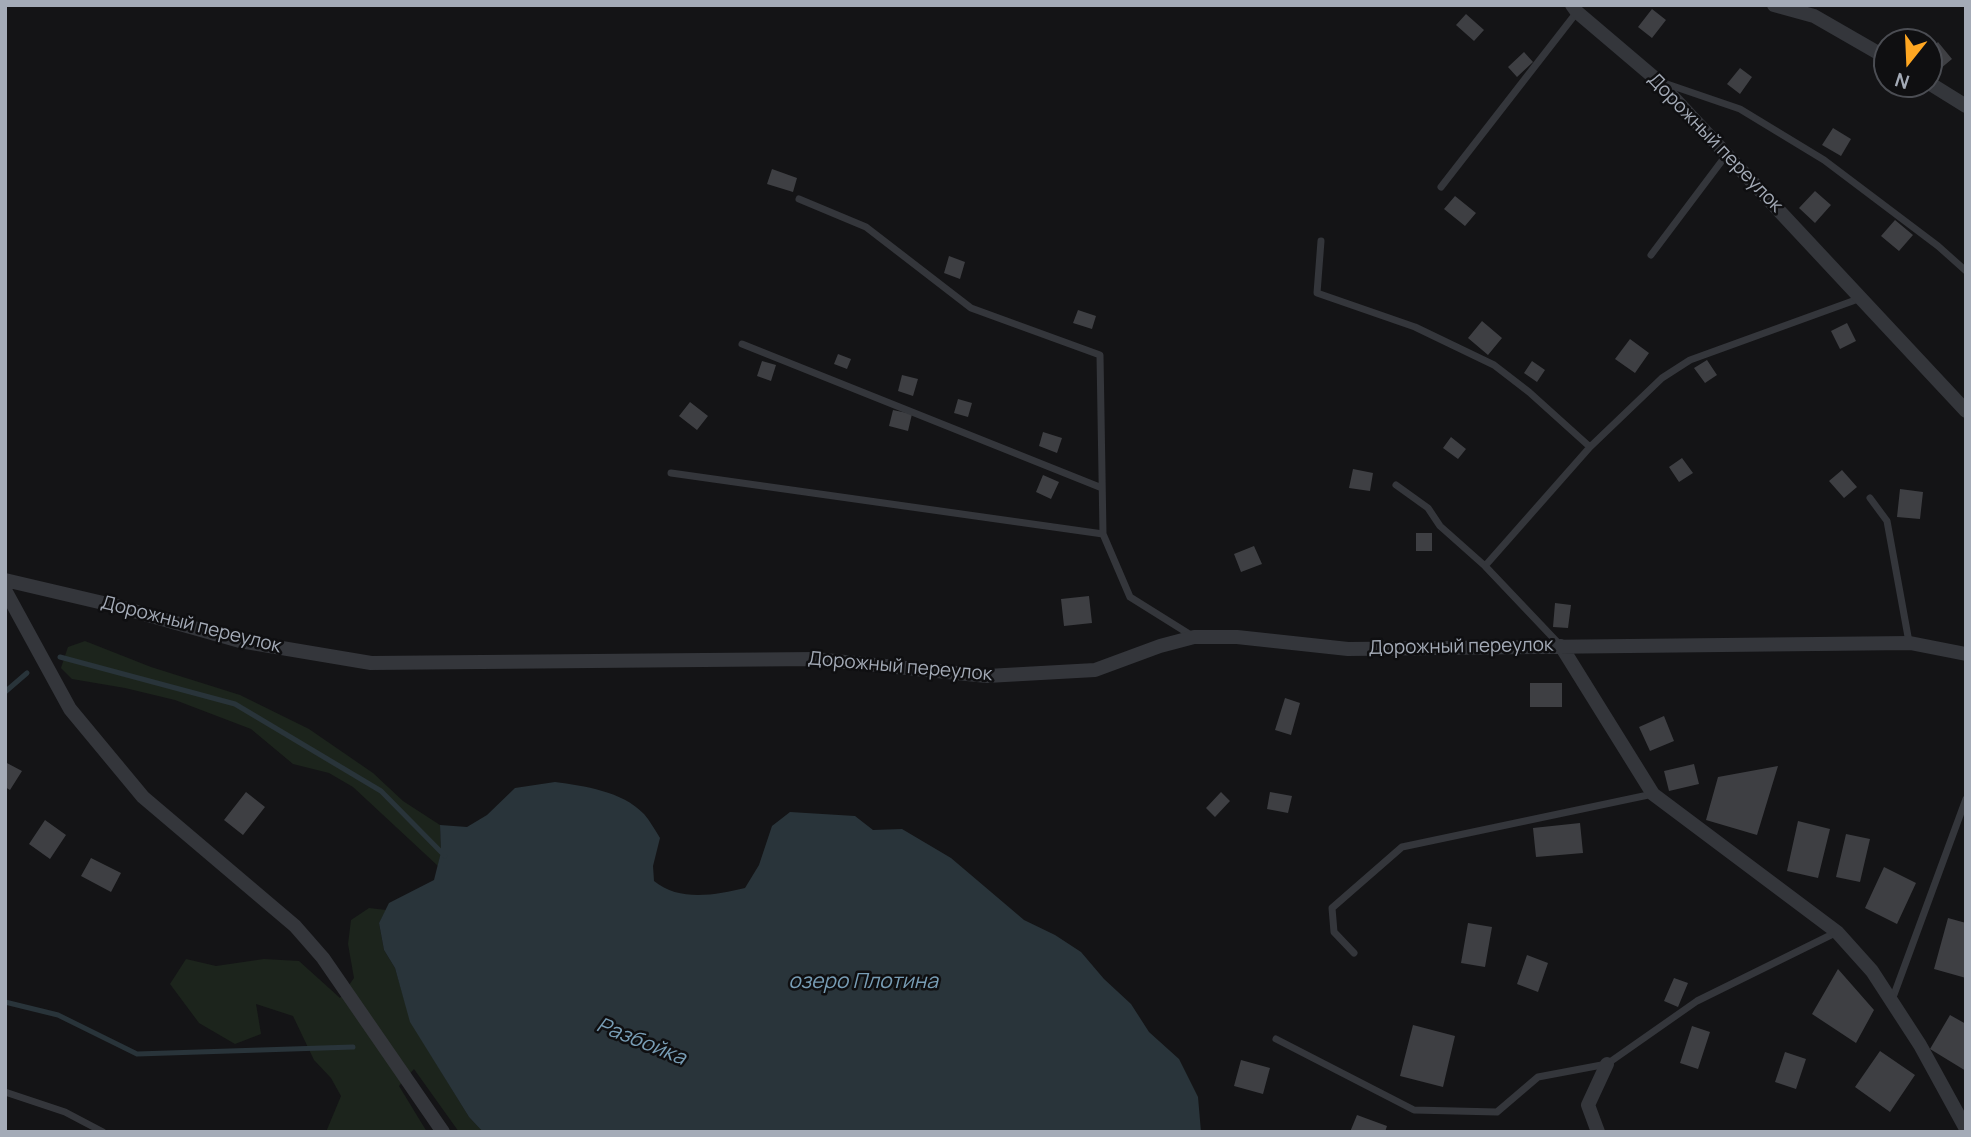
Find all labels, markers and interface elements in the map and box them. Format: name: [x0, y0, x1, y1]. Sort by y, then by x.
north arrow: [1873, 28, 1943, 98]
text: N: [1892, 67, 1913, 96]
street label: Дорожный переулок: [1643, 69, 1787, 217]
street label: Дорожный переулок: [99, 592, 283, 658]
street label: Дорожный переулок: [1368, 634, 1554, 660]
street label: Дорожный переулок: [807, 648, 993, 686]
water label: озеро Плотина: [788, 969, 938, 995]
water label: Разбойка: [593, 1013, 689, 1071]

